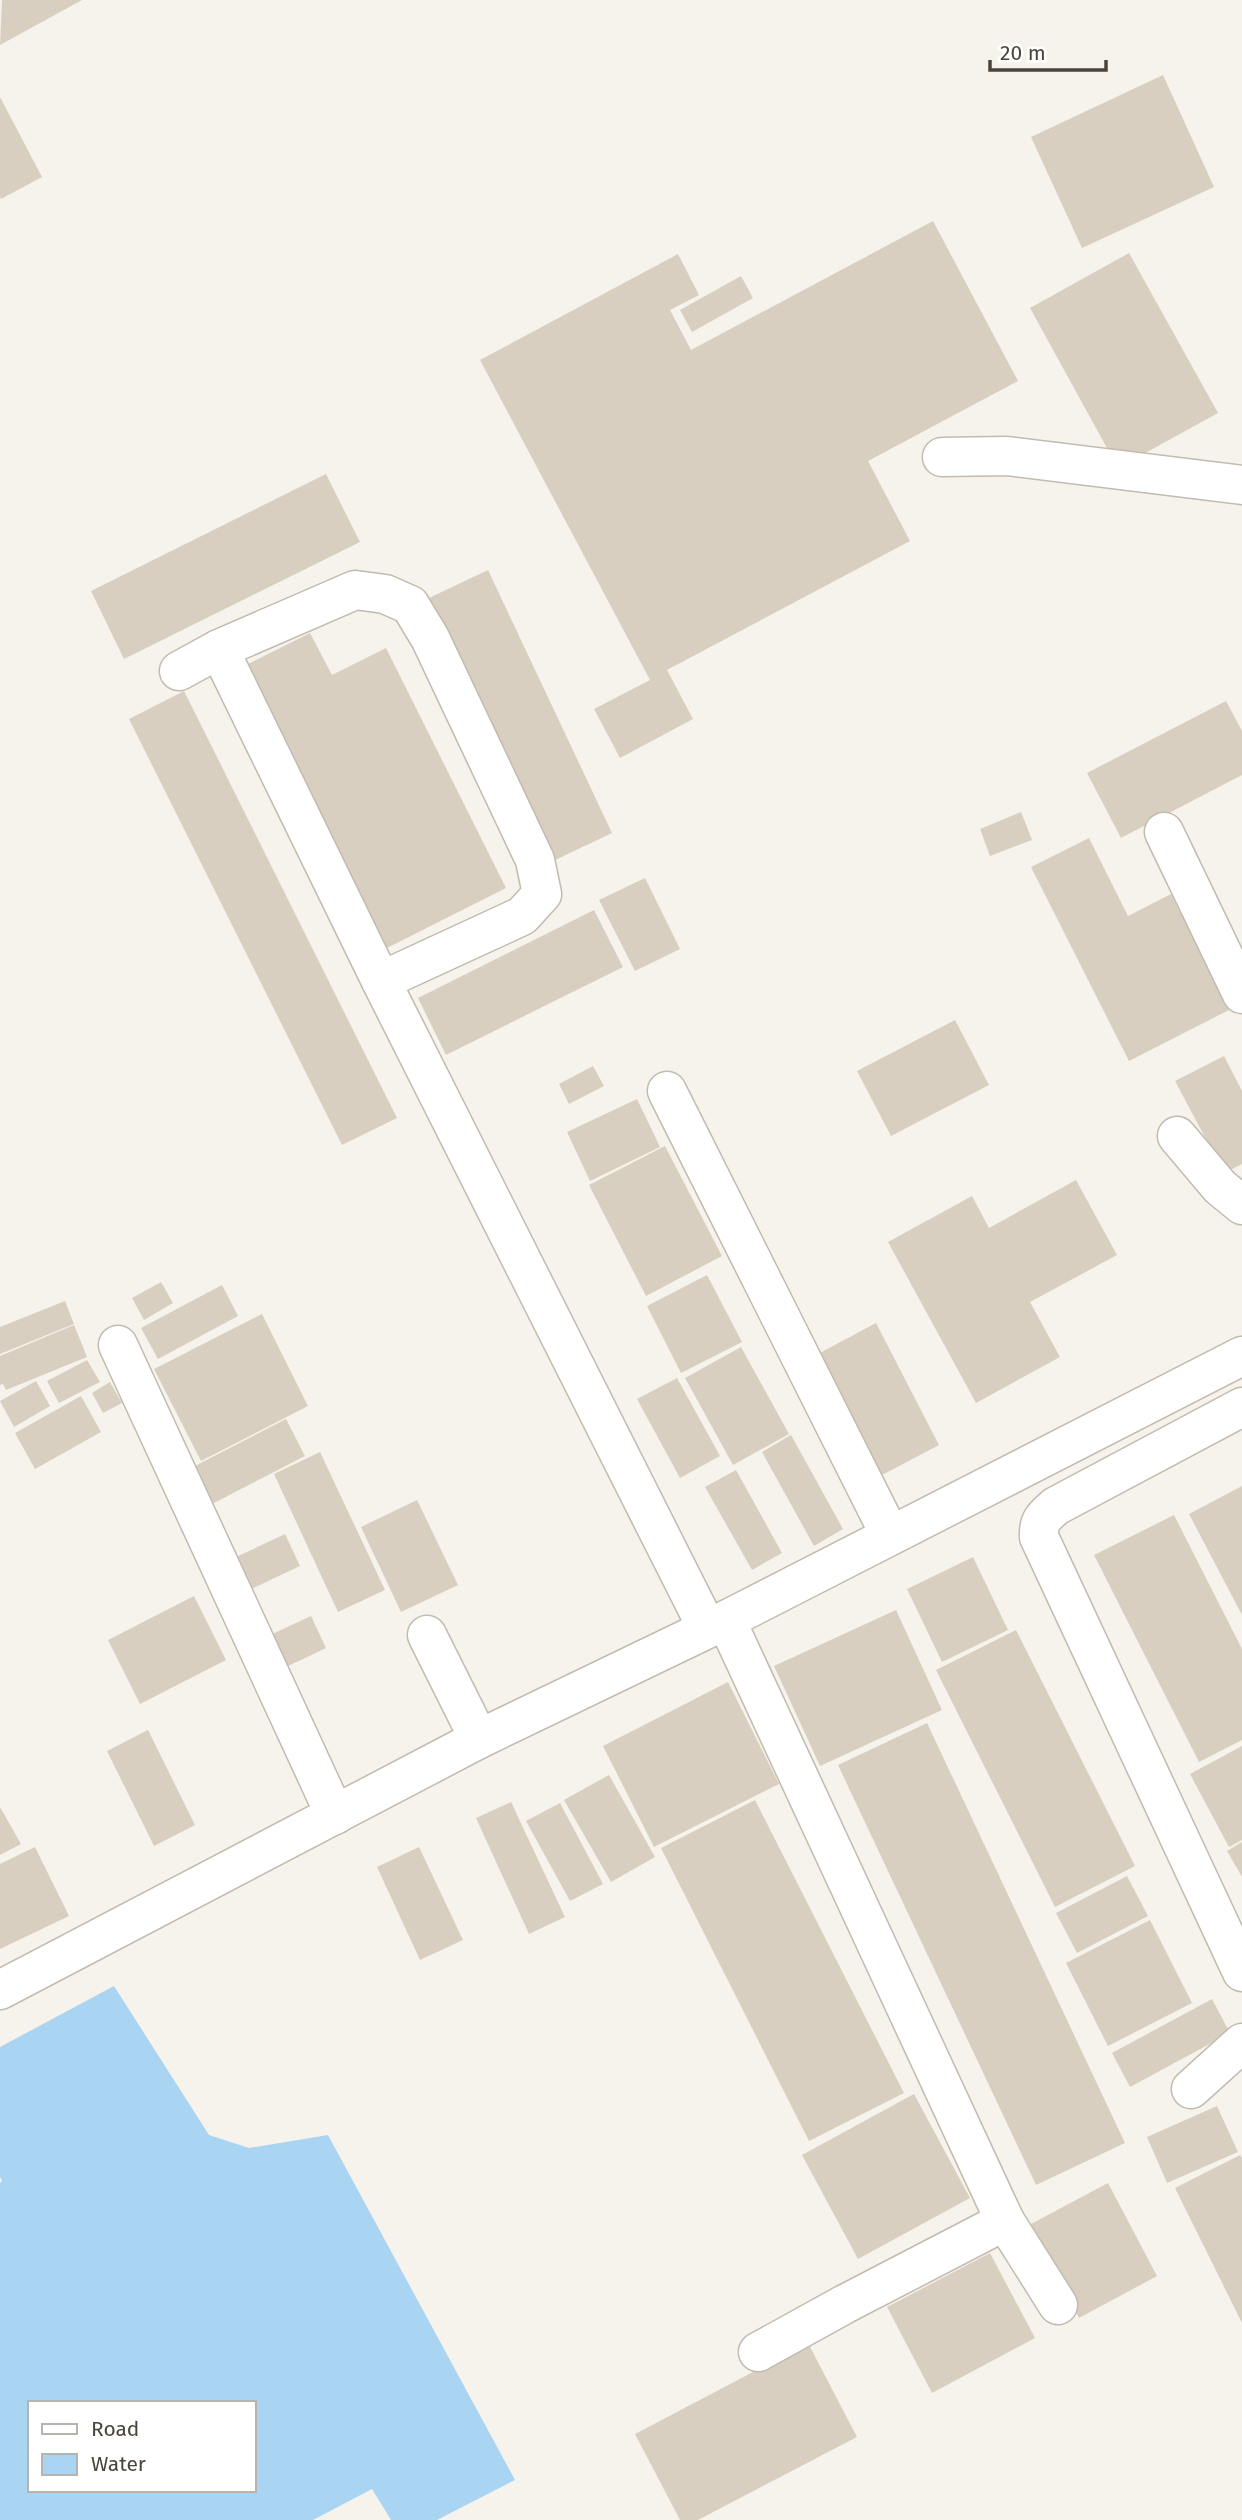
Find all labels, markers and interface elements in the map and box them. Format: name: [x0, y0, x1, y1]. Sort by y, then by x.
scale bar: [990, 28, 1106, 72]
text: 20 m: [1000, 40, 1046, 66]
legend: [28, 2401, 256, 2492]
text: Road: [91, 2416, 139, 2442]
text: Water: [91, 2451, 146, 2477]

